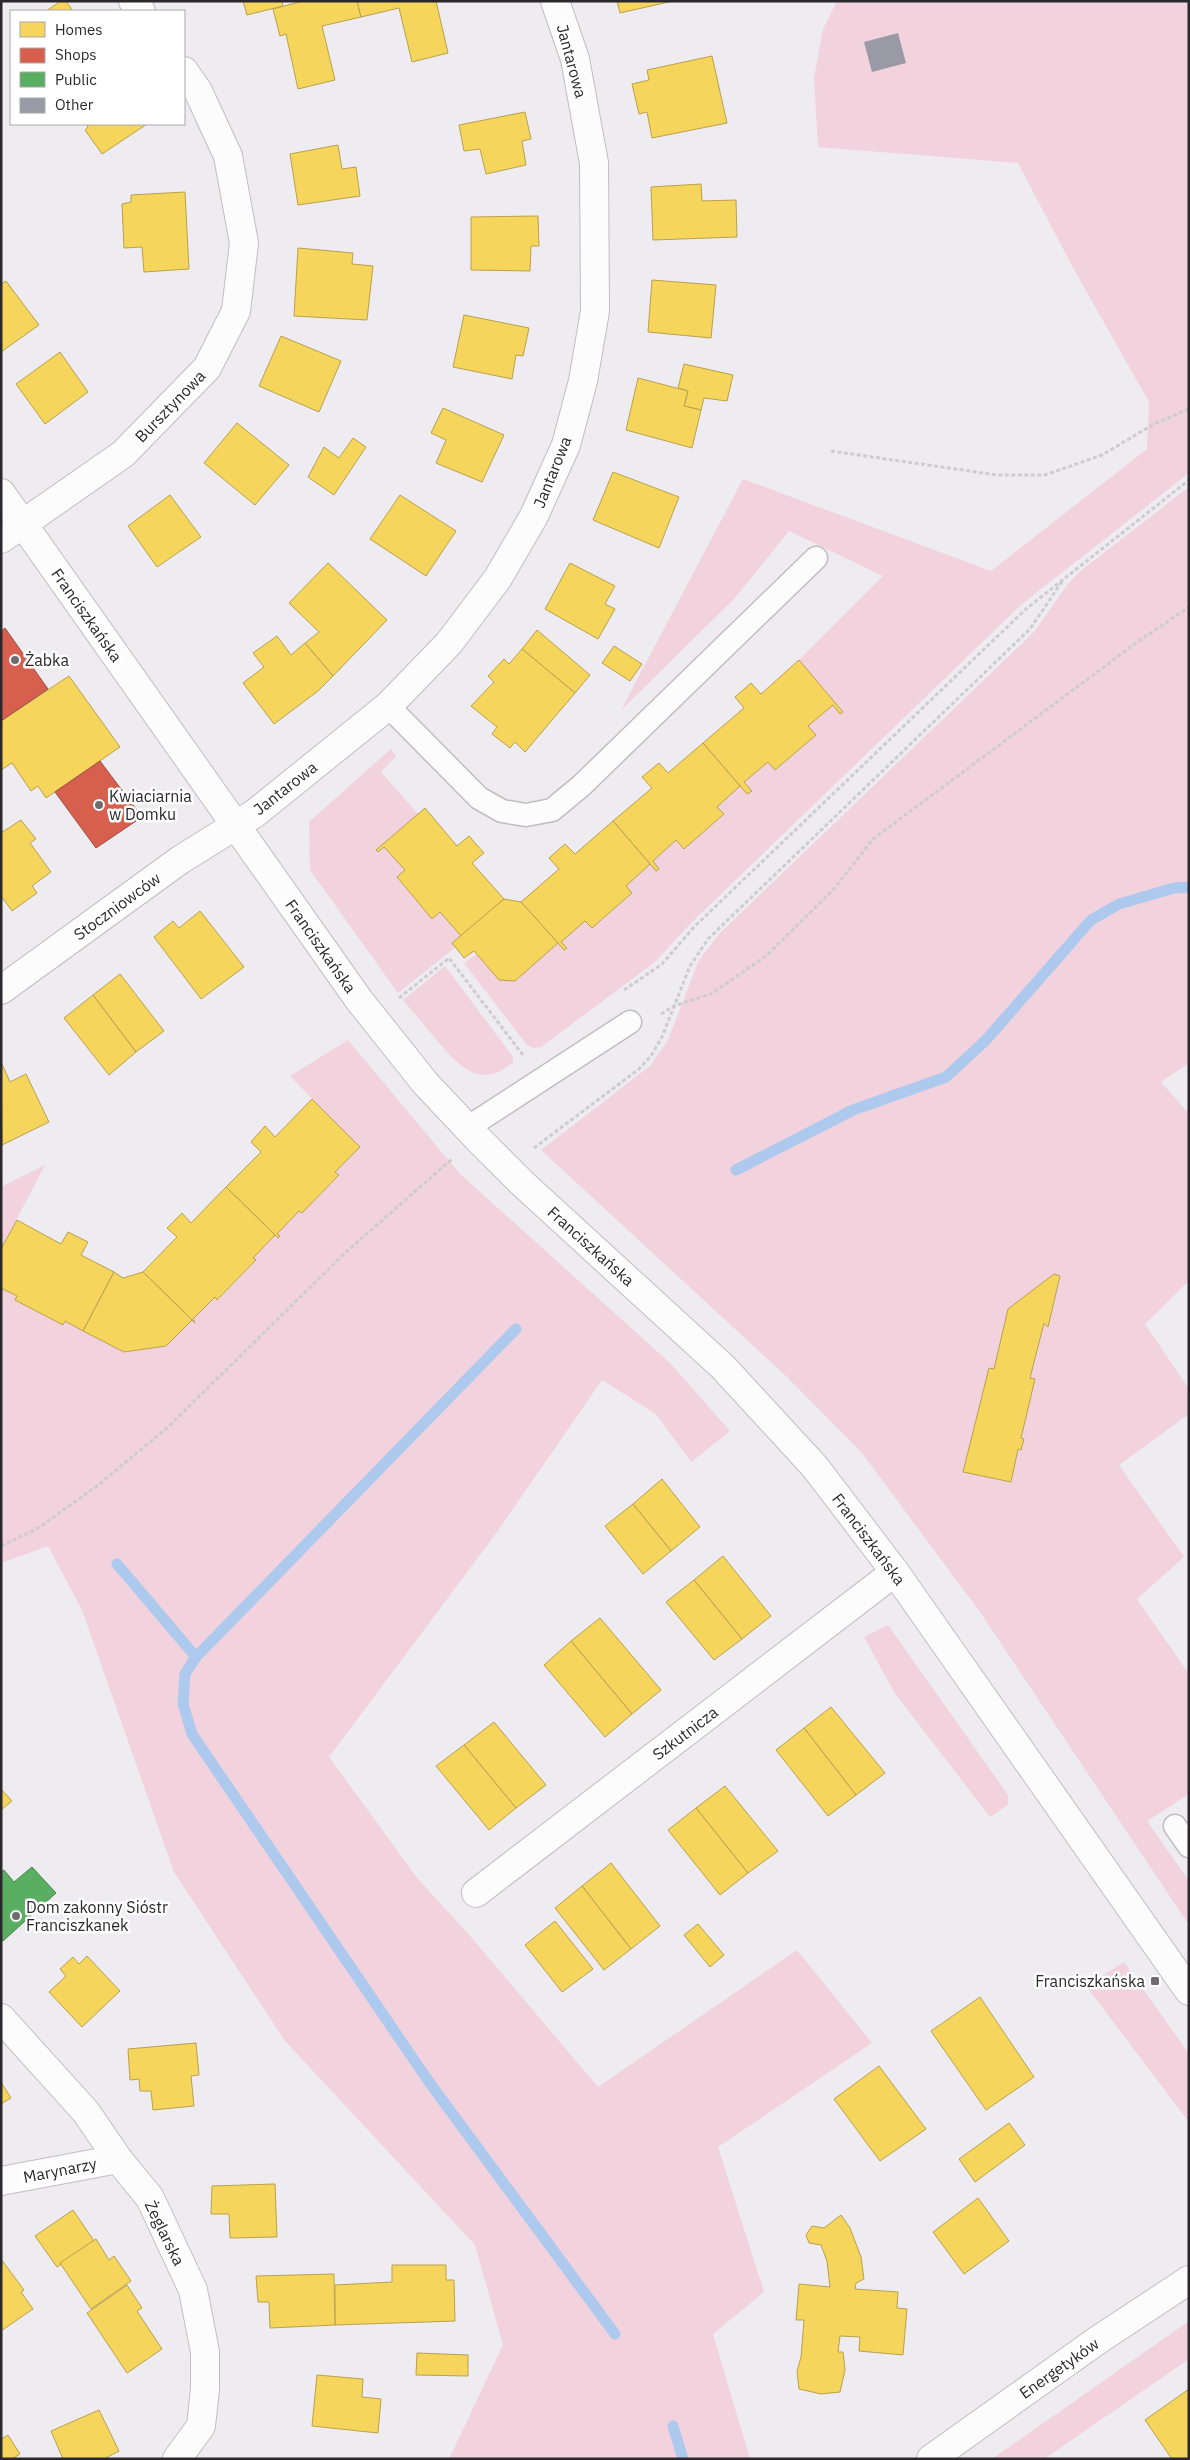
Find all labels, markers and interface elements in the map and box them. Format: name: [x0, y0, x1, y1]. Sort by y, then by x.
legend: [10, 10, 185, 125]
text: Homes: [55, 20, 103, 39]
street label: Jantarowa: [553, 22, 592, 100]
text: Shops: [55, 45, 97, 64]
text: Public: [55, 70, 97, 89]
text: Other: [55, 95, 94, 114]
street label: Bursztynowa: [131, 365, 210, 446]
street label: Jantarowa: [529, 433, 576, 511]
street label: Franciszkańska: [47, 564, 127, 666]
place label: Żabka: [25, 650, 69, 670]
marker: Żabka: [9, 654, 21, 666]
street label: Jantarowa: [249, 757, 321, 819]
place label: Kwiaciarnia w Domku: [109, 786, 192, 824]
marker: Kwiaciarnia w Domku: [93, 799, 105, 811]
street label: Stoczniowców: [70, 868, 164, 944]
street label: Franciszkańska: [281, 895, 361, 997]
street label: Franciszkańska: [543, 1202, 639, 1290]
street label: Franciszkańska: [828, 1489, 910, 1589]
street label: Szkutnicza: [648, 1702, 722, 1764]
place label: Dom zakonny Sióstr Franciszkanek: [26, 1897, 168, 1935]
marker: Dom zakonny Sióstr Franciszkanek: [10, 1910, 22, 1922]
place label: Franciszkańska: [1035, 1971, 1145, 1991]
marker: Franciszkańska: [1149, 1975, 1161, 1987]
street label: Marynarzy: [22, 2153, 98, 2187]
street label: Żeglarska: [141, 2197, 190, 2269]
street label: Energetyków: [1015, 2333, 1103, 2403]

